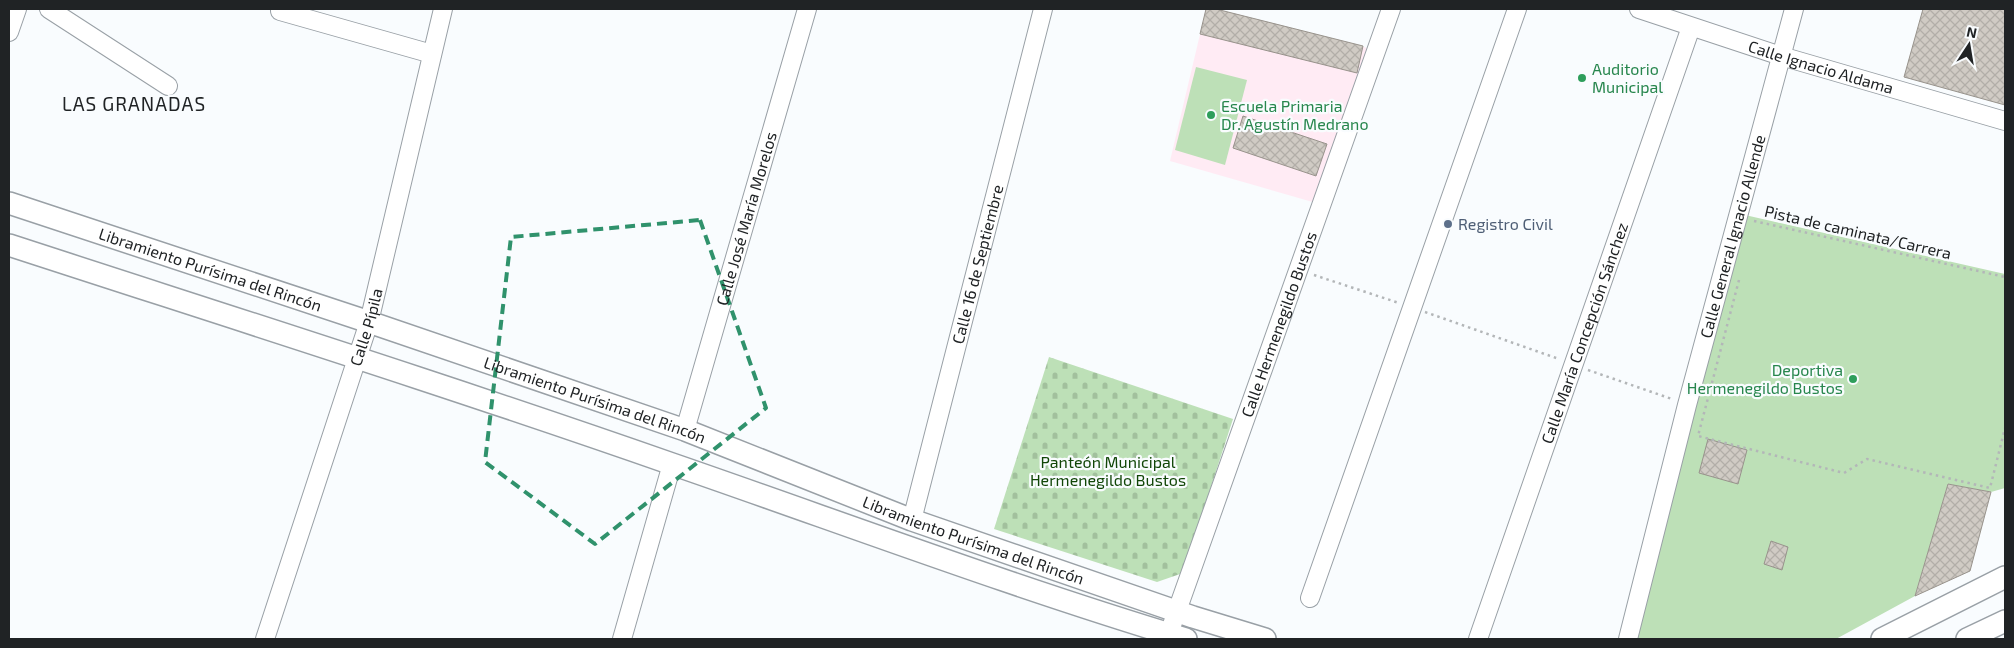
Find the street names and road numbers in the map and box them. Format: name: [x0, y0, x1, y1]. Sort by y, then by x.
street label: Calle Ignacio Aldama: [1746, 36, 1896, 97]
street label: Calle José María Morelos: [712, 130, 780, 308]
street label: Calle General Ignacio Allende: [1696, 133, 1769, 340]
street label: Calle 16 de Septiembre: [948, 183, 1007, 346]
street label: Pista de caminata/Carrera: [1763, 201, 1953, 262]
street label: Calle María Concepción Sánchez: [1537, 220, 1631, 446]
street label: Libramiento Purísima del Rincón: [97, 223, 324, 315]
street label: Calle Hermenegildo Bustos: [1237, 229, 1320, 420]
street label: Calle Pípila: [345, 286, 386, 368]
street label: Libramiento Purísima del Rincón: [482, 352, 709, 446]
street label: Libramiento Purísima del Rincón: [860, 491, 1087, 588]

